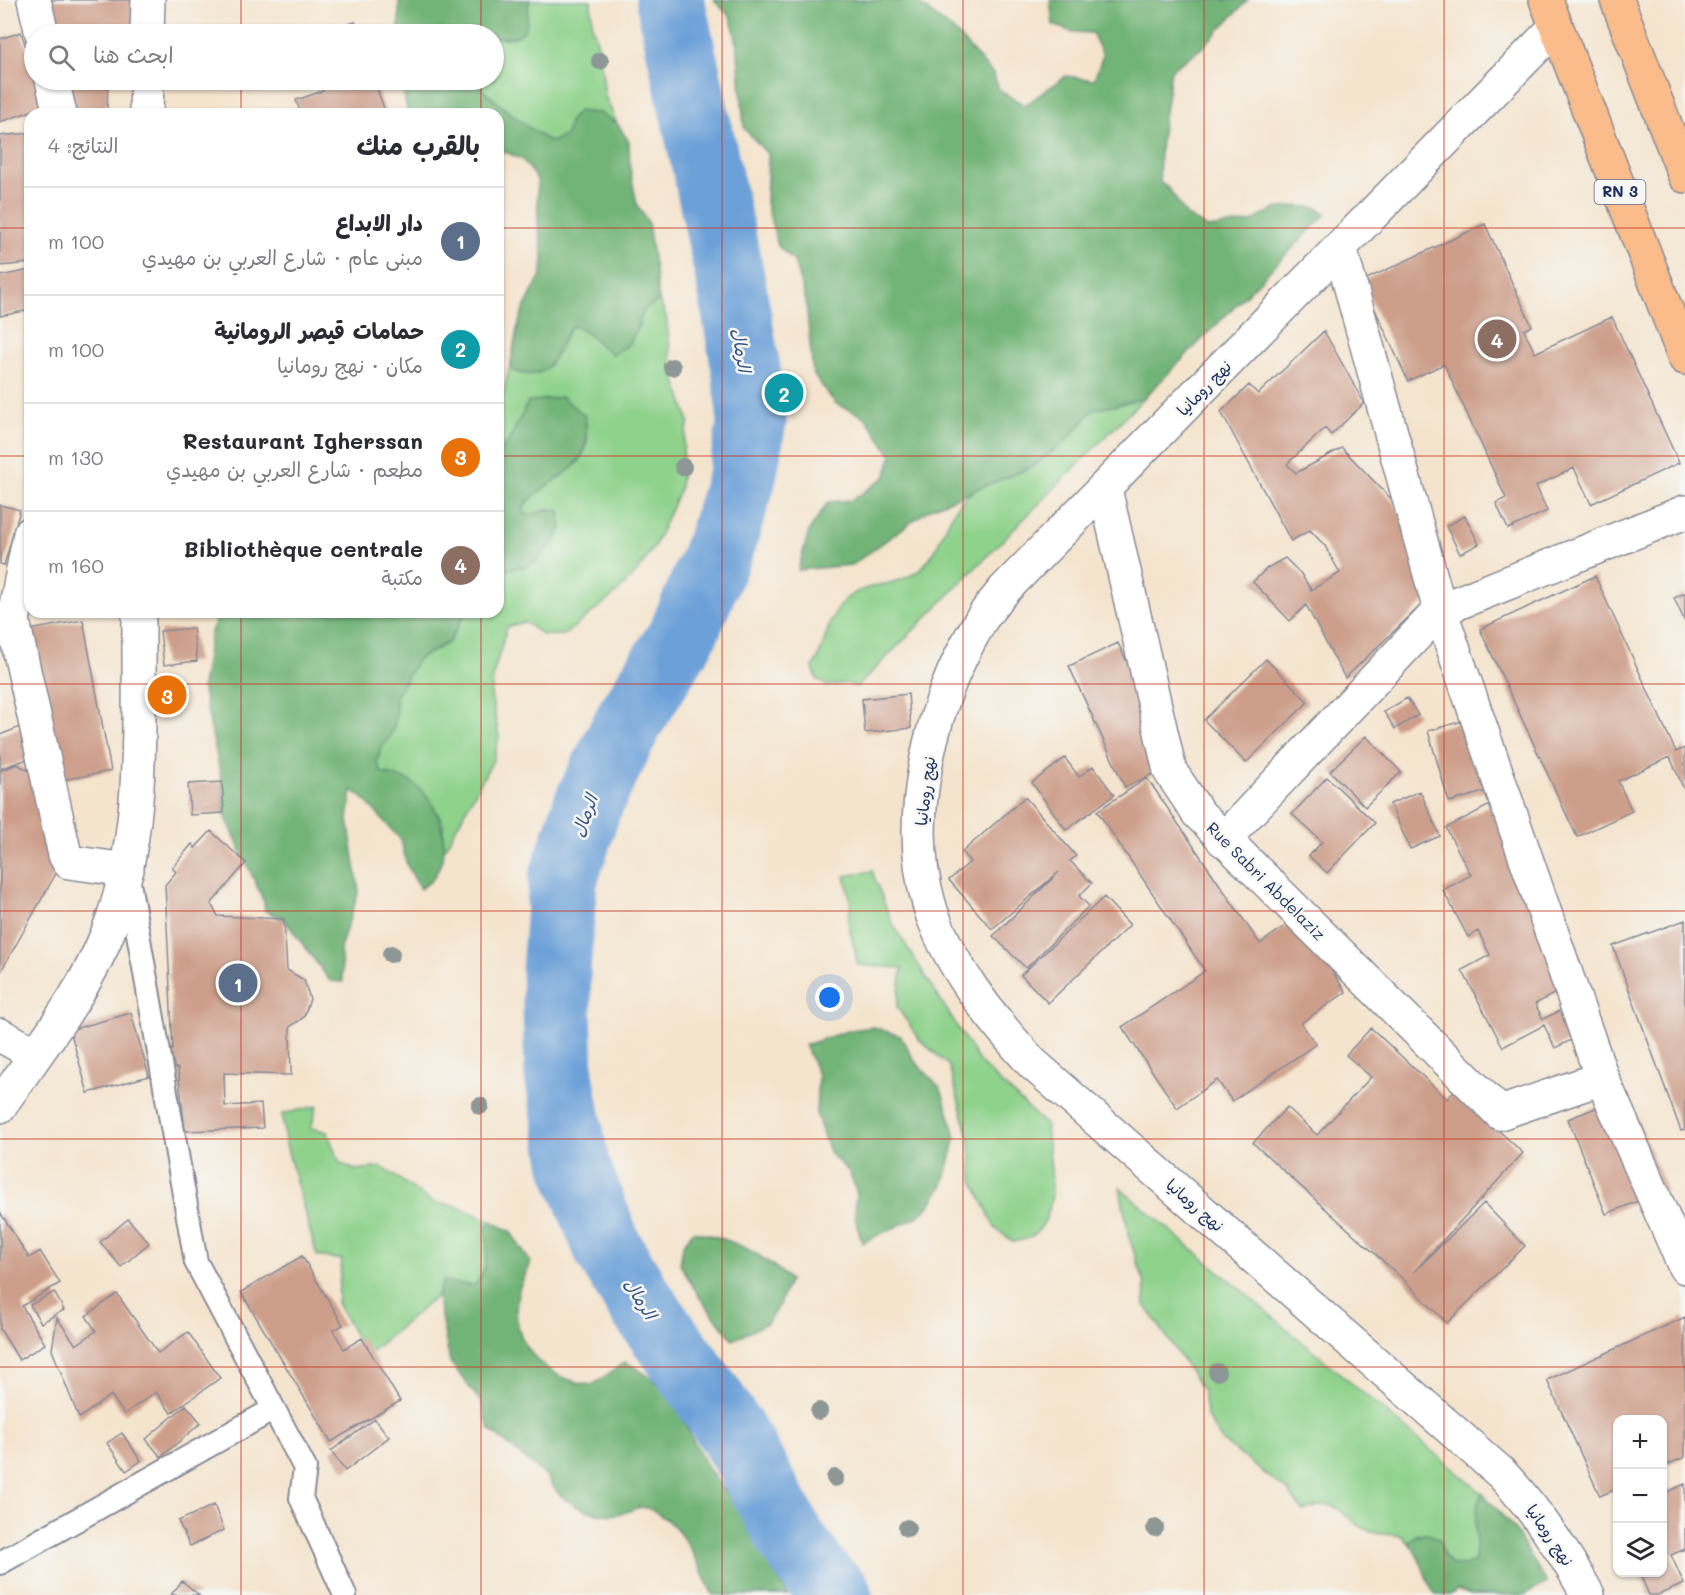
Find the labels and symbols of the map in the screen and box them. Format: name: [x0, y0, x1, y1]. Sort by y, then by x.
road number: RN 3: [1594, 180, 1646, 204]
pin: 4: [1478, 316, 1516, 362]
water label: الرمال: [727, 326, 758, 376]
street label: نهج رومانيا: [1172, 355, 1236, 421]
pin: 2: [764, 370, 804, 416]
pin: 3: [148, 672, 186, 718]
street label: نهج رومانيا: [910, 755, 940, 827]
water label: الرمال: [565, 789, 604, 840]
street label: Rue Sabri Abdelaziz: [1203, 817, 1330, 944]
pin: 1: [218, 960, 258, 1006]
your location: [815, 983, 844, 1012]
street label: نهج رومانيا: [1161, 1174, 1229, 1236]
water label: الرمال: [619, 1274, 664, 1326]
street label: نهج رومانيا: [1521, 1500, 1579, 1570]

